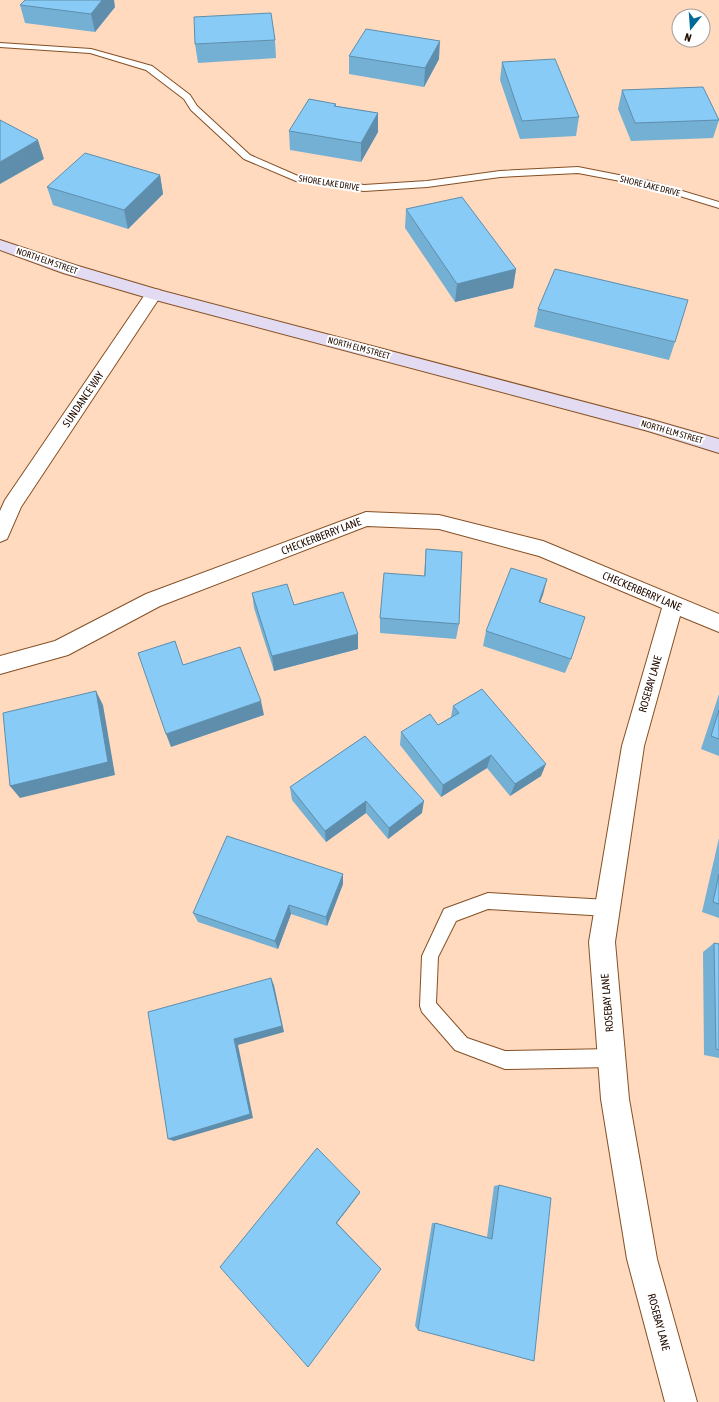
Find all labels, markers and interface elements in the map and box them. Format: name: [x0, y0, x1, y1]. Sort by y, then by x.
north arrow: [671, 8, 711, 48]
text: N: [683, 31, 693, 44]
street label: SHORE LAKE DRIVE: [298, 173, 360, 193]
street label: SHORE LAKE DRIVE: [619, 174, 681, 198]
street label: NORTH ELM STREET: [15, 246, 79, 276]
street label: NORTH ELM STREET: [327, 335, 391, 361]
street label: SUNDANCE WAY: [60, 369, 106, 429]
street label: NORTH ELM STREET: [640, 418, 704, 446]
street label: CHECKERBERRY LANE: [279, 515, 363, 557]
street label: CHECKERBERRY LANE: [601, 569, 684, 613]
street label: ROSEBAY LANE: [636, 654, 664, 714]
street label: ROSEBAY LANE: [598, 973, 616, 1033]
street label: ROSEBAY LANE: [646, 1292, 672, 1352]

